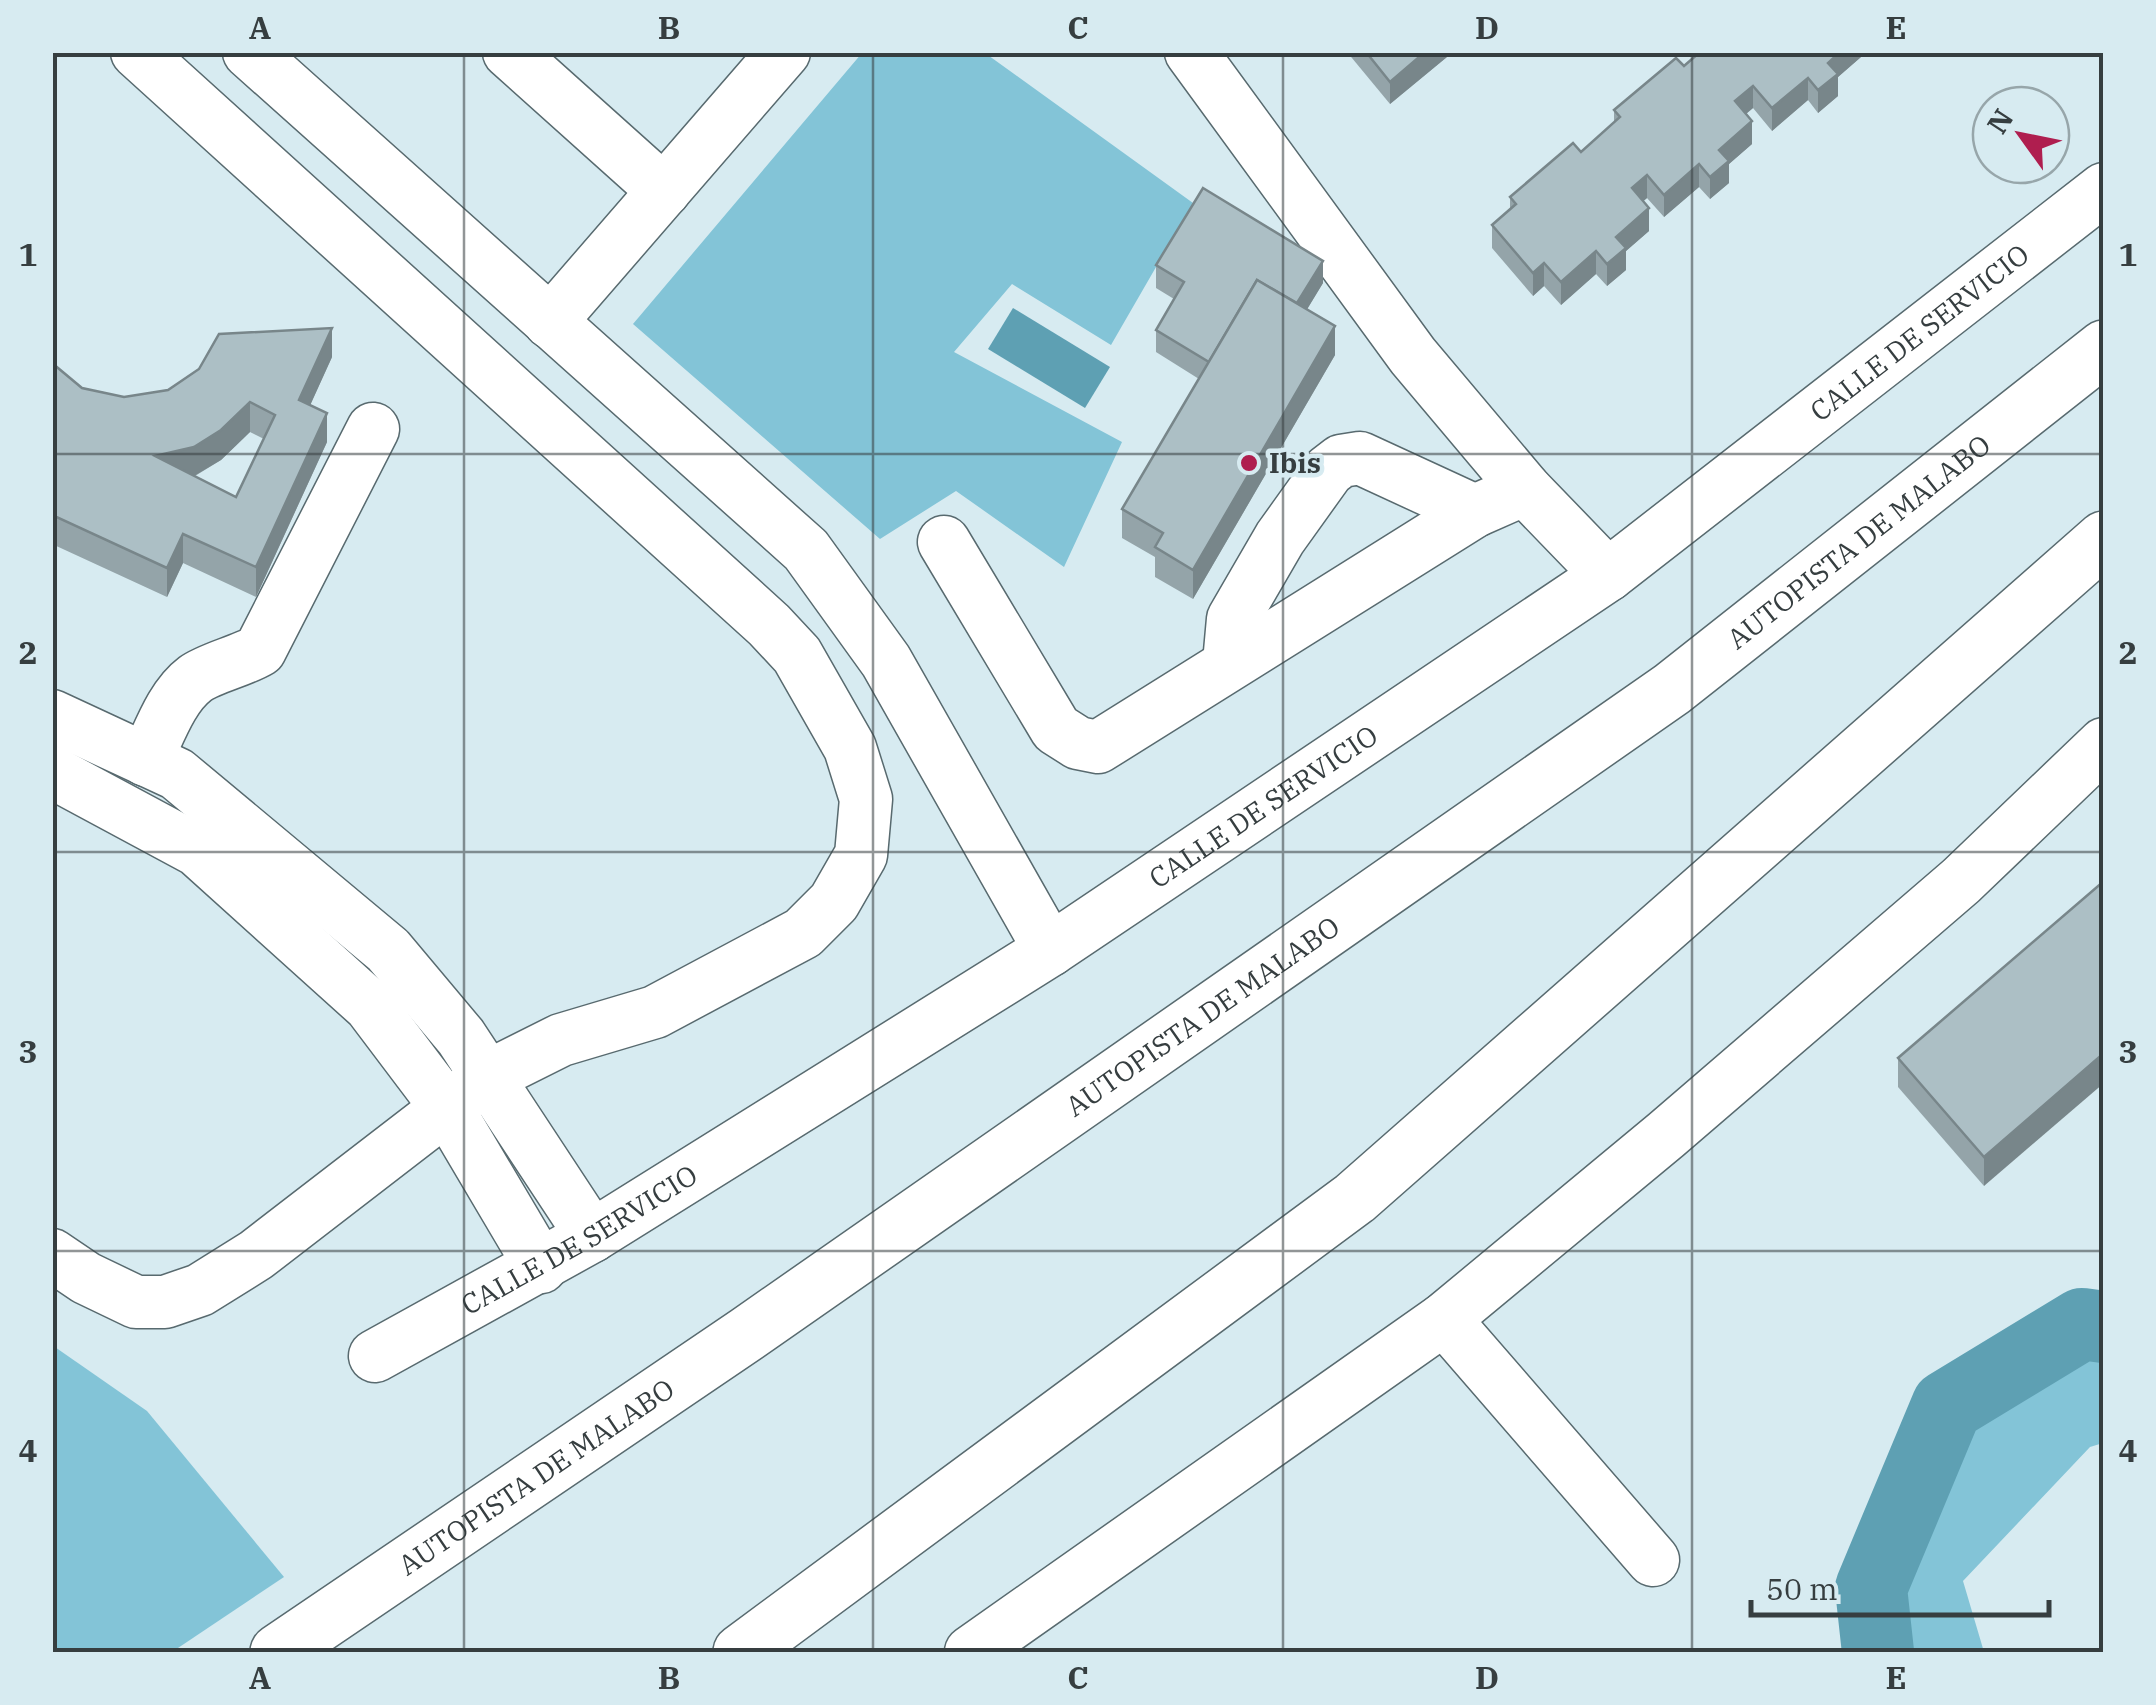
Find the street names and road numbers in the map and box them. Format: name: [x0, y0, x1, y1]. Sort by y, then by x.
street label: CALLE DE SERVICIO: [1802, 235, 2036, 429]
street label: AUTOPISTA DE MALABO: [1719, 426, 1998, 657]
street label: CALLE DE SERVICIO: [1142, 716, 1385, 896]
street label: AUTOPISTA DE MALABO: [1058, 908, 1346, 1124]
street label: CALLE DE SERVICIO: [454, 1156, 704, 1323]
street label: AUTOPISTA DE MALABO: [391, 1370, 681, 1583]

